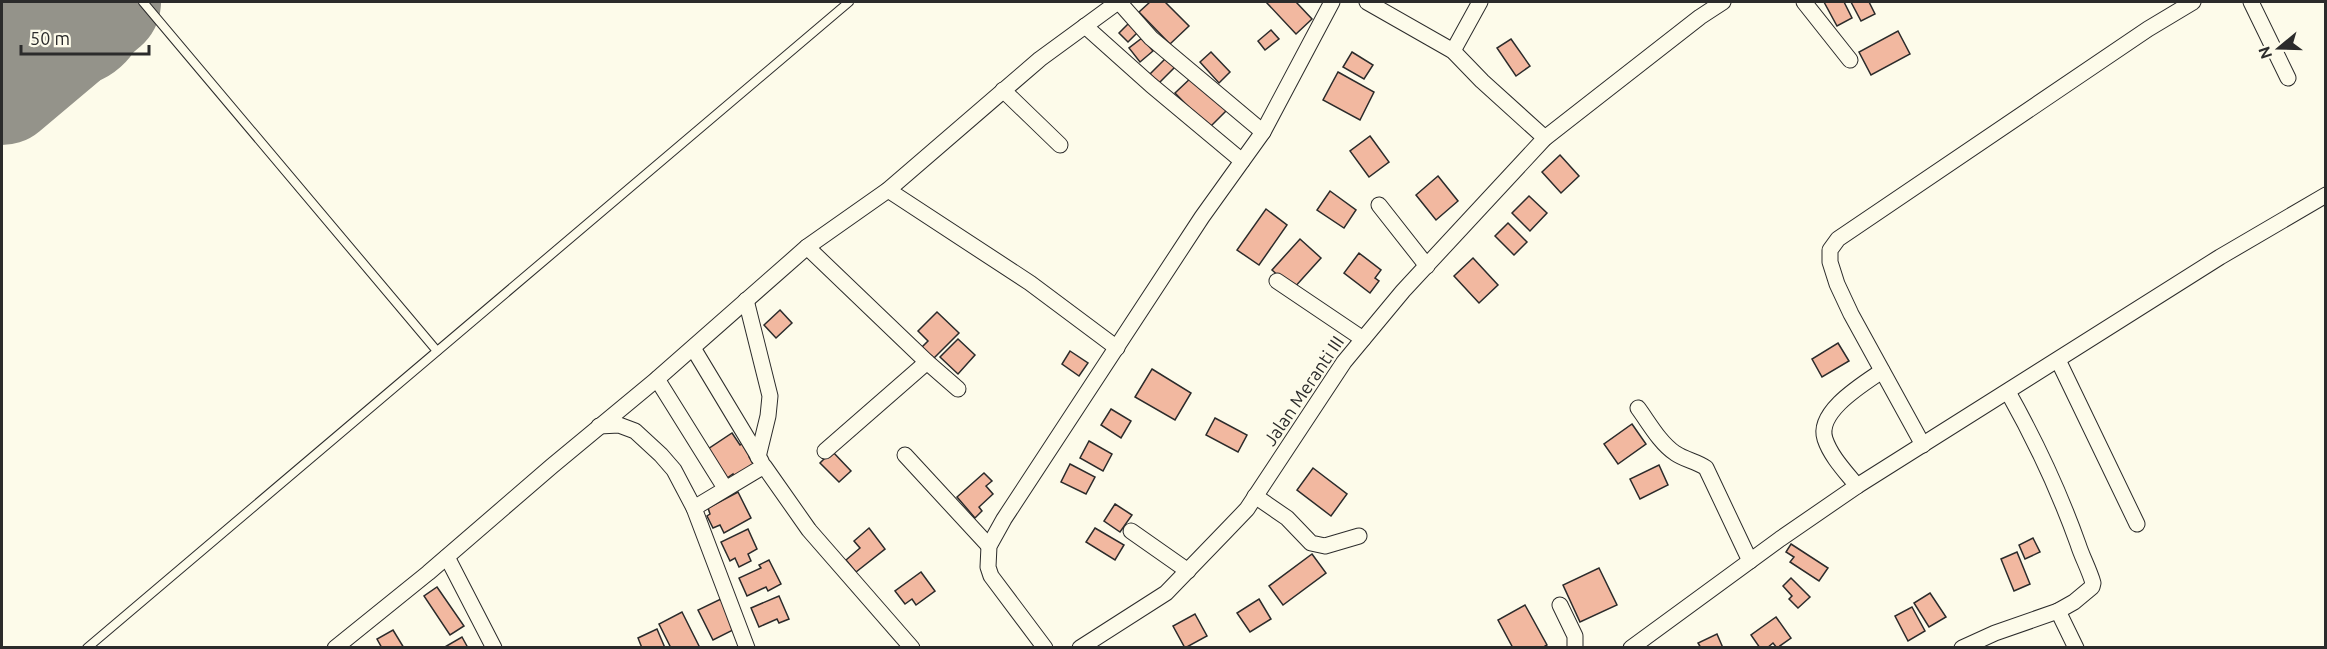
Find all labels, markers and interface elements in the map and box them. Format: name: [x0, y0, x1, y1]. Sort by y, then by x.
scale bar: [21, 18, 148, 56]
north arrow: [2249, 18, 2309, 78]
text: 50 m: [30, 28, 70, 48]
text: N: [2254, 44, 2275, 61]
street label: Jalan Meranti III: [1259, 332, 1347, 449]

